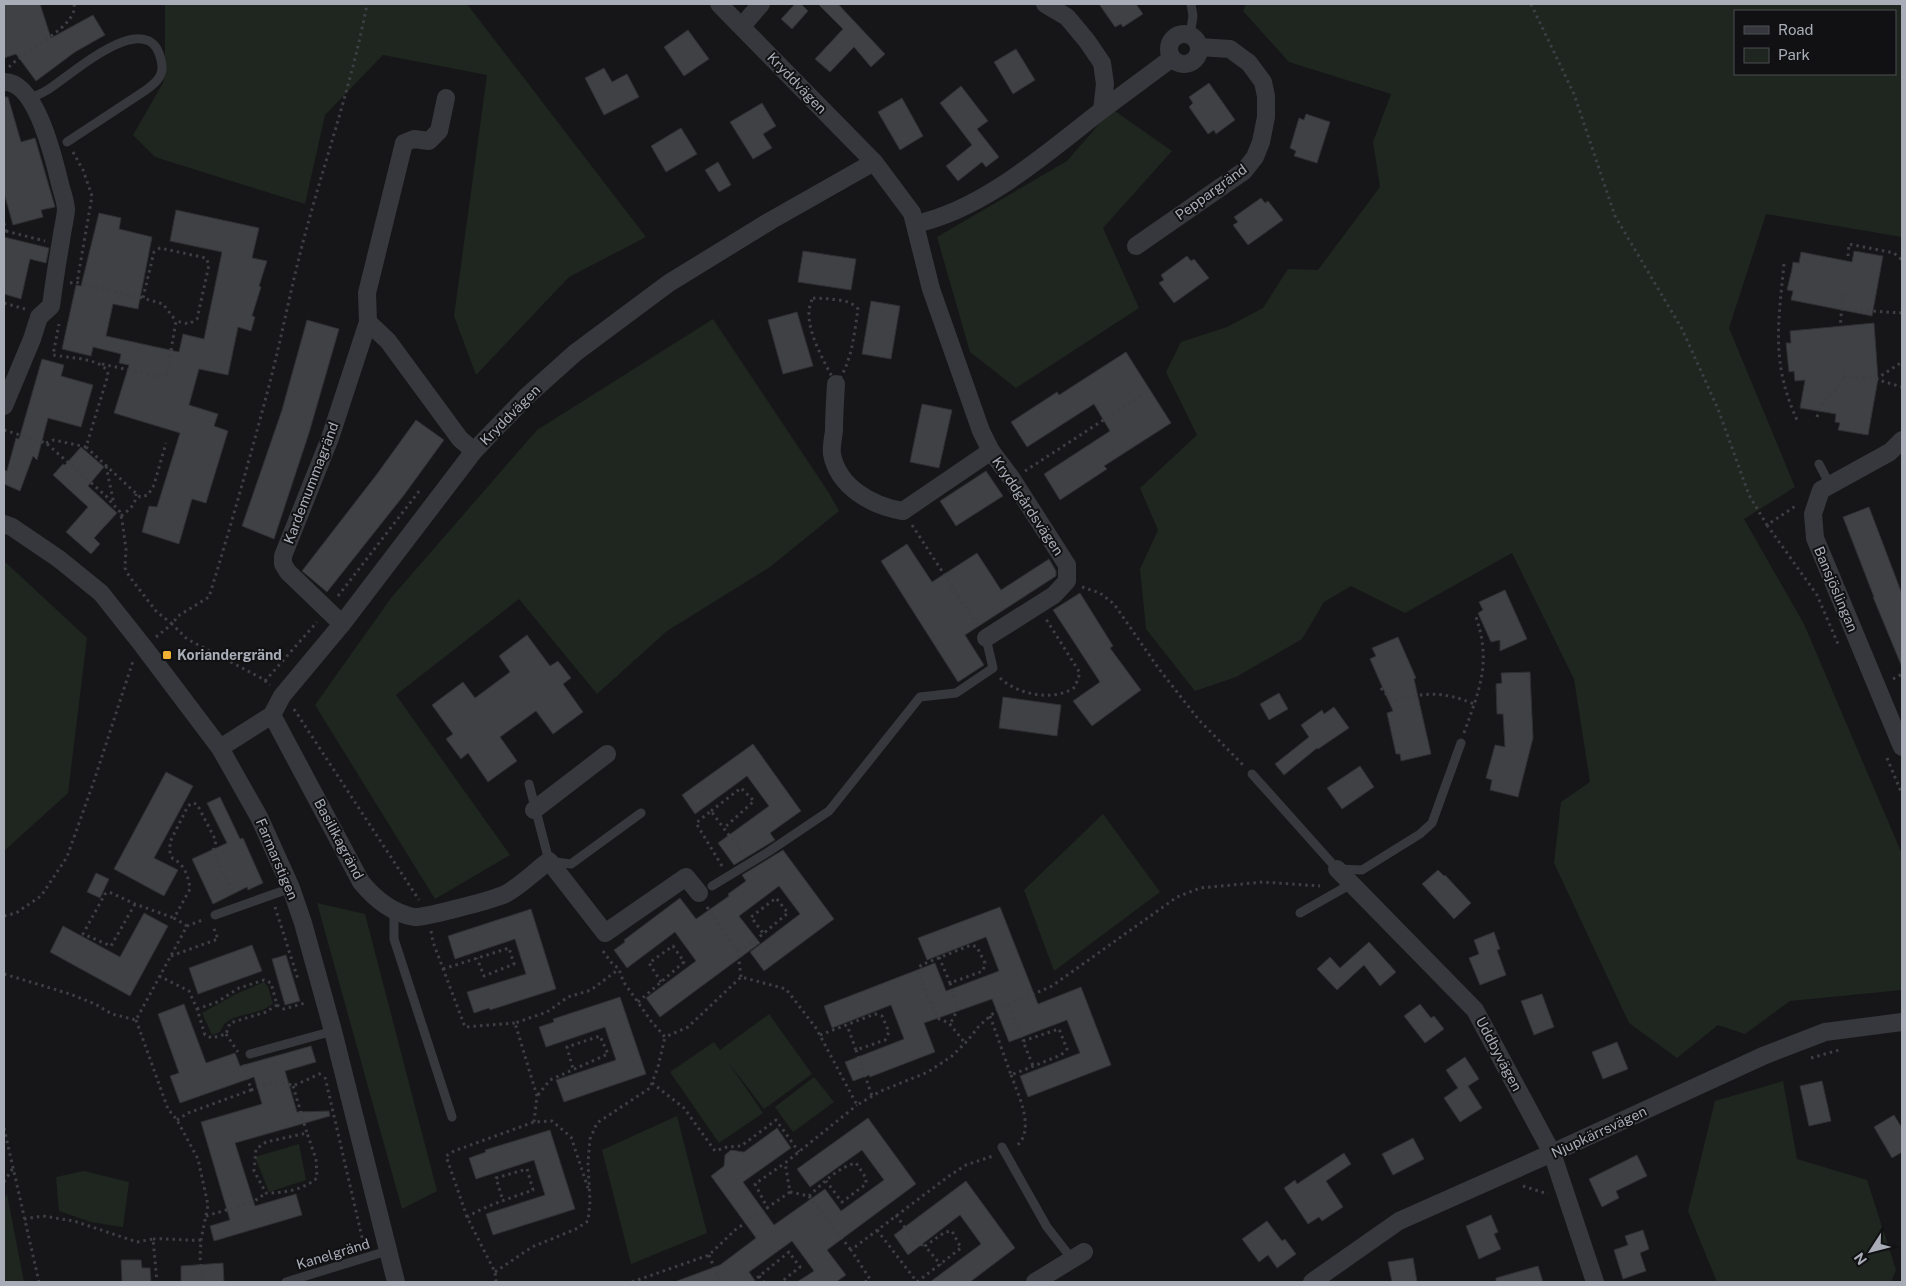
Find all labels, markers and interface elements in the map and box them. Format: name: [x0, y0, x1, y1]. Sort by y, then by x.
legend: [1734, 10, 1896, 75]
text: Road: [1778, 21, 1814, 38]
text: Park: [1778, 46, 1810, 63]
street label: Kryddvägen: [764, 49, 830, 117]
street label: Peppargränd: [1172, 161, 1250, 223]
street label: Kryddvägen: [477, 382, 543, 448]
street label: Kardemummagränd: [280, 420, 342, 546]
street label: Kryddgårdsvägen: [989, 454, 1067, 558]
street label: Bansjöslingan: [1811, 544, 1861, 634]
place label: Koriandergränd: [177, 647, 282, 663]
marker: Koriandergränd: [161, 649, 173, 661]
street label: Basilikagränd: [311, 796, 367, 882]
street label: Farmarstigen: [253, 816, 301, 902]
street label: Uddbyvägen: [1473, 1014, 1525, 1094]
street label: Njupkärrsvägen: [1549, 1103, 1649, 1161]
north arrow: [1846, 1226, 1896, 1276]
street label: Kanelgränd: [294, 1235, 372, 1273]
text: N: [1851, 1250, 1870, 1268]

